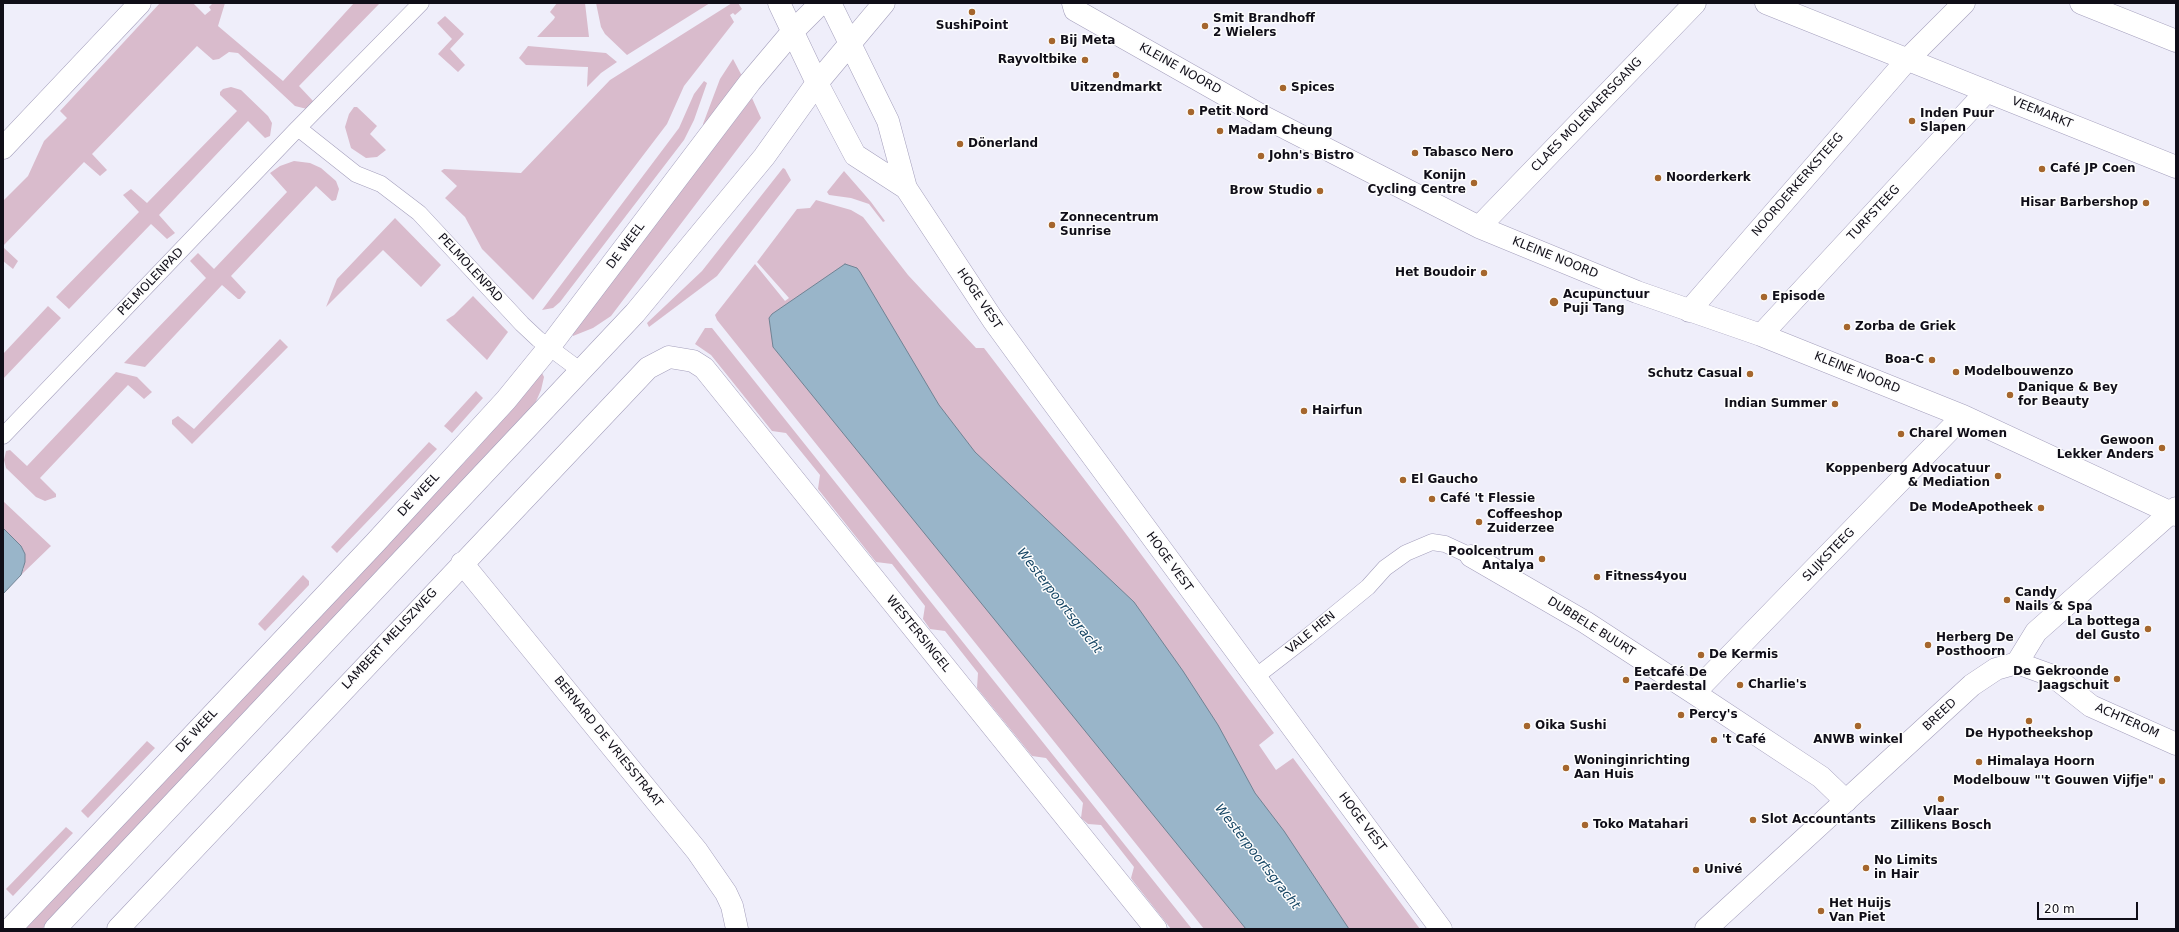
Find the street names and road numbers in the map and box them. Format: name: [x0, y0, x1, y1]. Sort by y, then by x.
street label: KLEINE NOORD: [1136, 41, 1224, 97]
street label: CLAES MOLENAERSGANG: [1529, 55, 1645, 175]
street label: VEEMARKT: [2009, 94, 2075, 132]
street label: NOORDERKERKSTEEG: [1749, 130, 1847, 240]
street label: TURFSTEEG: [1845, 182, 1903, 244]
street label: DE WEEL: [604, 220, 648, 272]
street label: PELMOLENPAD: [435, 231, 505, 305]
street label: KLEINE NOORD: [1510, 234, 1600, 282]
street label: PELMOLENPAD: [115, 245, 187, 319]
street label: HOGE VEST: [953, 266, 1005, 332]
street label: KLEINE NOORD: [1812, 349, 1902, 397]
street label: DE WEEL: [395, 470, 443, 520]
street label: SLIJKSTEEG: [1800, 525, 1858, 585]
street label: HOGE VEST: [1143, 529, 1195, 595]
street label: LAMBERT MELISZWEG: [339, 586, 441, 692]
street label: WESTERSINGEL: [883, 593, 953, 675]
street label: DUBBELE BUURT: [1544, 594, 1638, 660]
street label: VALE HEN: [1283, 609, 1339, 657]
street label: BERNARD DE VRIESSTRAAT: [551, 674, 665, 810]
street label: BREED: [1920, 696, 1960, 734]
street label: ACHTEROM: [2093, 701, 2161, 741]
street label: DE WEEL: [173, 706, 221, 756]
street label: HOGE VEST: [1335, 790, 1389, 854]

